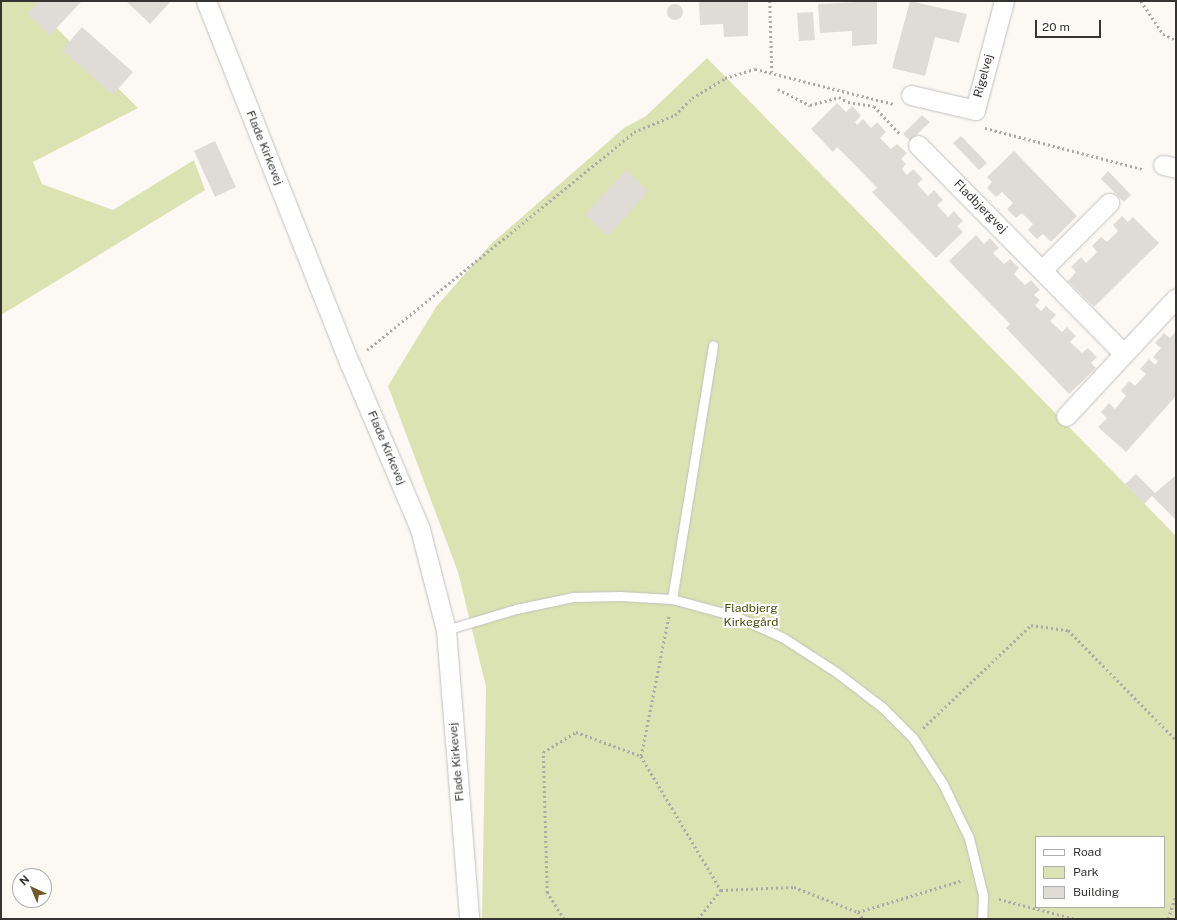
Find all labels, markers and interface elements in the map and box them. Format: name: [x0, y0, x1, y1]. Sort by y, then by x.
scale bar: [1037, 12, 1103, 38]
text: 20 m: [1042, 20, 1070, 34]
street label: Rigelvej: [971, 53, 997, 99]
street label: Flade Kirkevej: [242, 109, 286, 187]
street label: Fladbjergvej: [950, 177, 1010, 237]
street label: Flade Kirkevej: [364, 409, 408, 487]
park label: Fladbjerg Kirkegård: [724, 602, 778, 630]
street label: Flade Kirkevej: [446, 722, 468, 802]
legend: [1035, 836, 1165, 908]
text: Road: [1073, 845, 1101, 859]
text: Park: [1073, 865, 1099, 879]
north arrow: [12, 868, 52, 908]
text: N: [17, 873, 32, 887]
text: Building: [1073, 885, 1119, 899]

